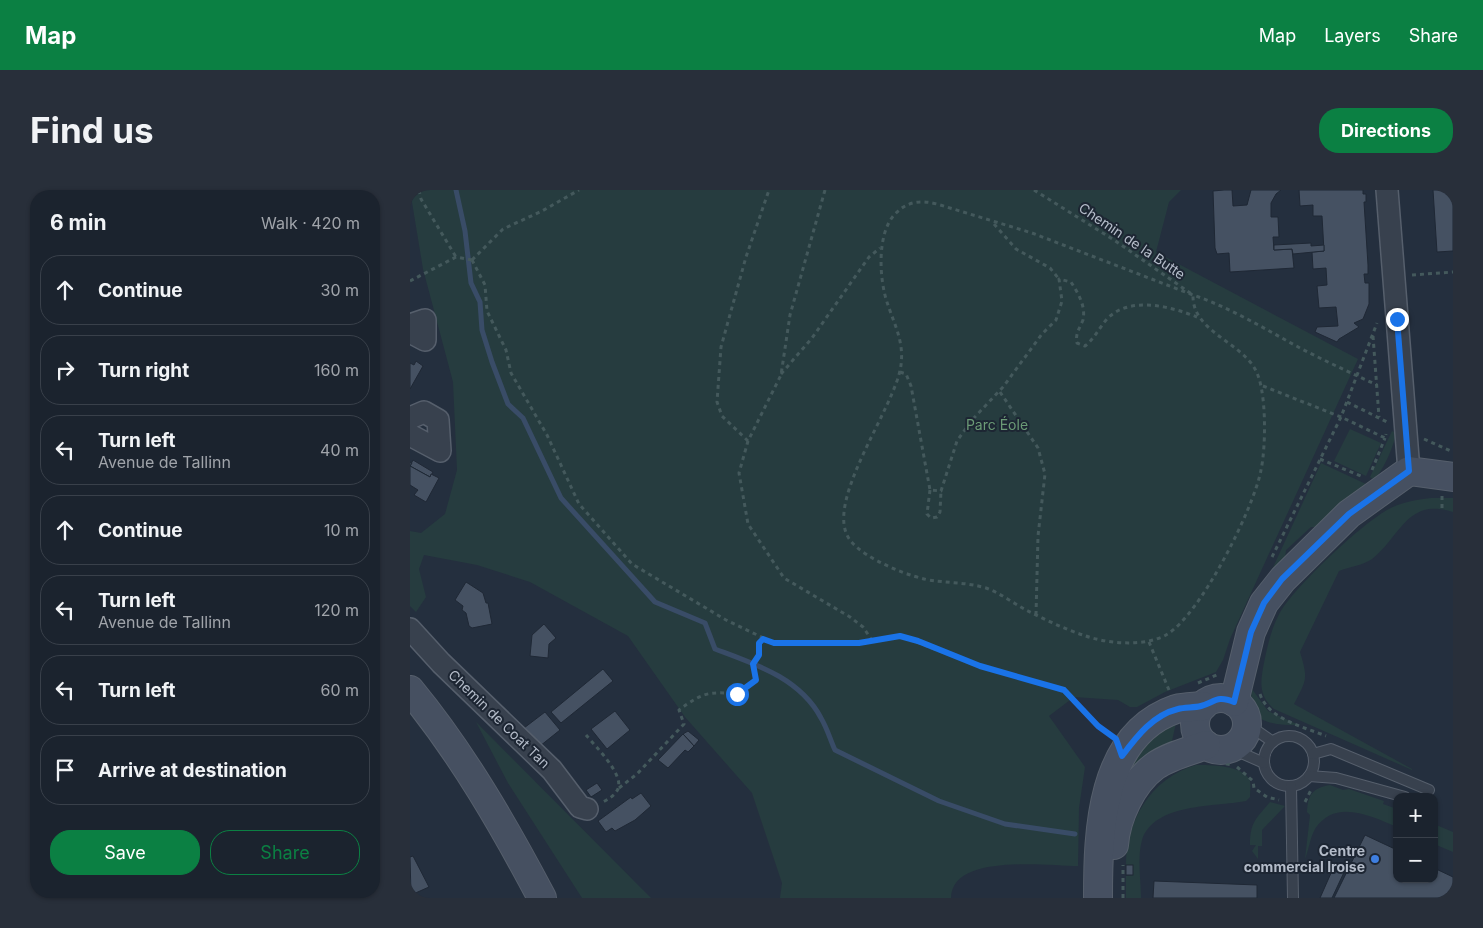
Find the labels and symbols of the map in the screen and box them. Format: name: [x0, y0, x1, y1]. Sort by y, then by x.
street label: Chemin de la Butte: [1076, 199, 1189, 282]
route end: [1386, 308, 1409, 331]
park label: Parc Éole: [966, 416, 1028, 433]
street label: Chemin de Coat Tan: [445, 666, 554, 771]
route start: [726, 683, 749, 706]
place label: Centre commercial Iroise: [1244, 842, 1365, 875]
marker: Centre commercial Iroise: [1369, 853, 1381, 865]

